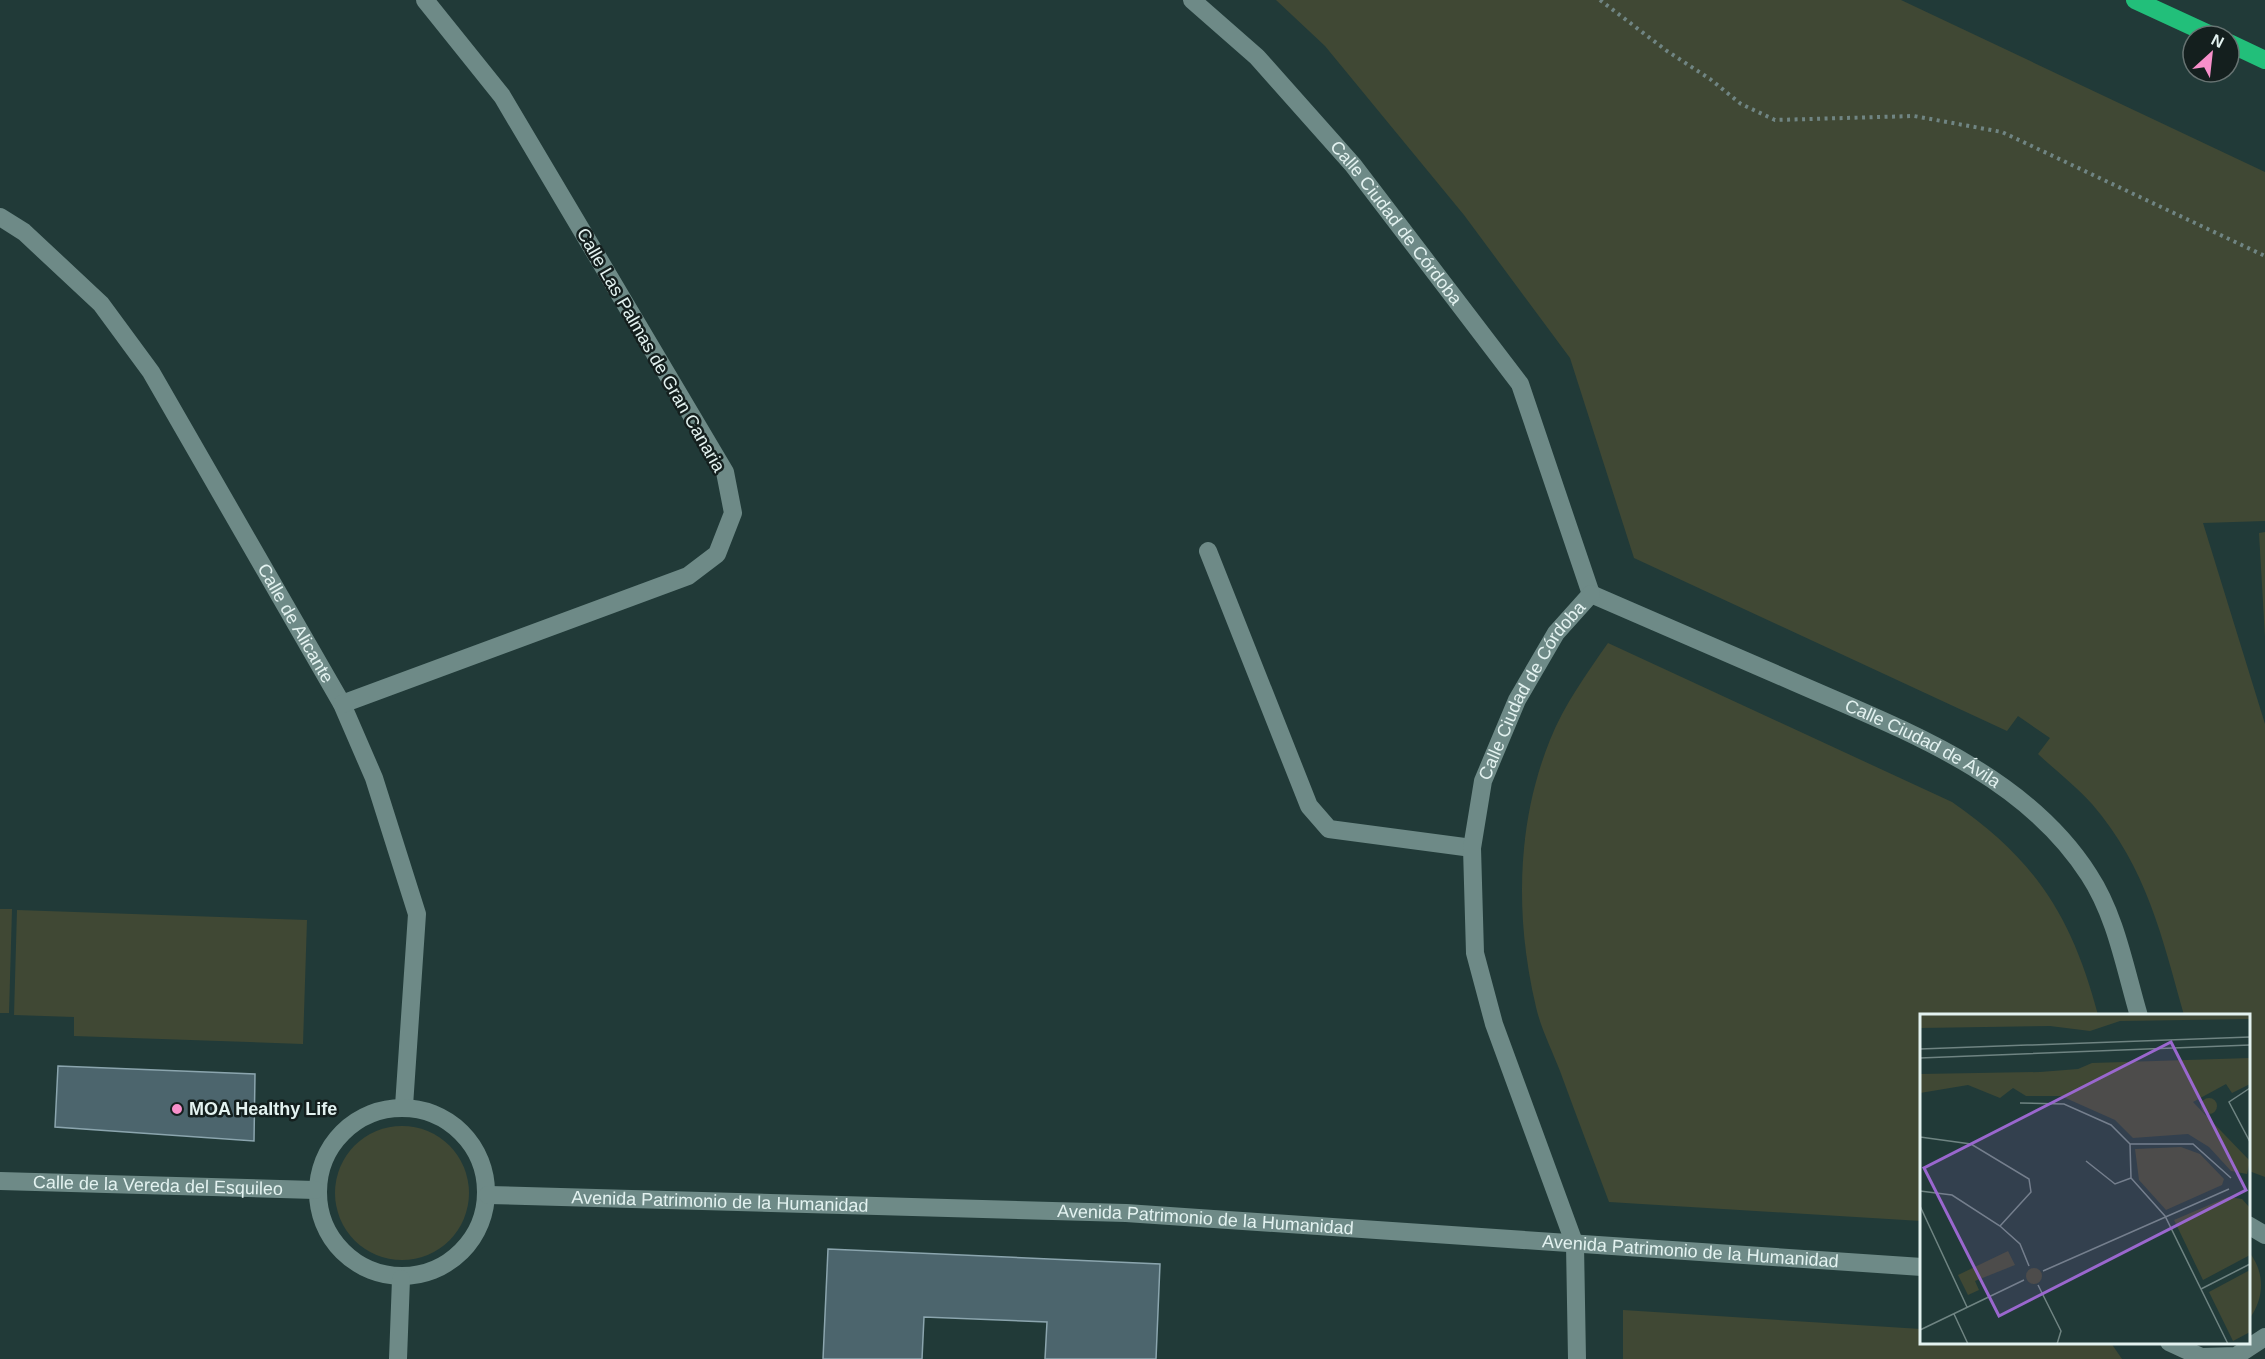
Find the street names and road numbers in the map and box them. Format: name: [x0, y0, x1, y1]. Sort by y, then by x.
street label: Calle Ciudad de Córdoba: [1326, 137, 1467, 310]
street label: Calle Las Palmas de Gran Canaria: [573, 225, 730, 476]
street label: Calle de Alicante: [253, 560, 338, 686]
street label: Calle Ciudad de Córdoba: [1475, 597, 1590, 783]
street label: Calle Ciudad de Ávila: [1842, 695, 2005, 793]
street label: Calle de la Vereda del Esquileo: [33, 1172, 283, 1199]
street label: Avenida Patrimonio de la Humanidad: [571, 1187, 869, 1216]
street label: Avenida Patrimonio de la Humanidad: [1057, 1201, 1354, 1238]
street label: Avenida Patrimonio de la Humanidad: [1542, 1231, 1839, 1271]

